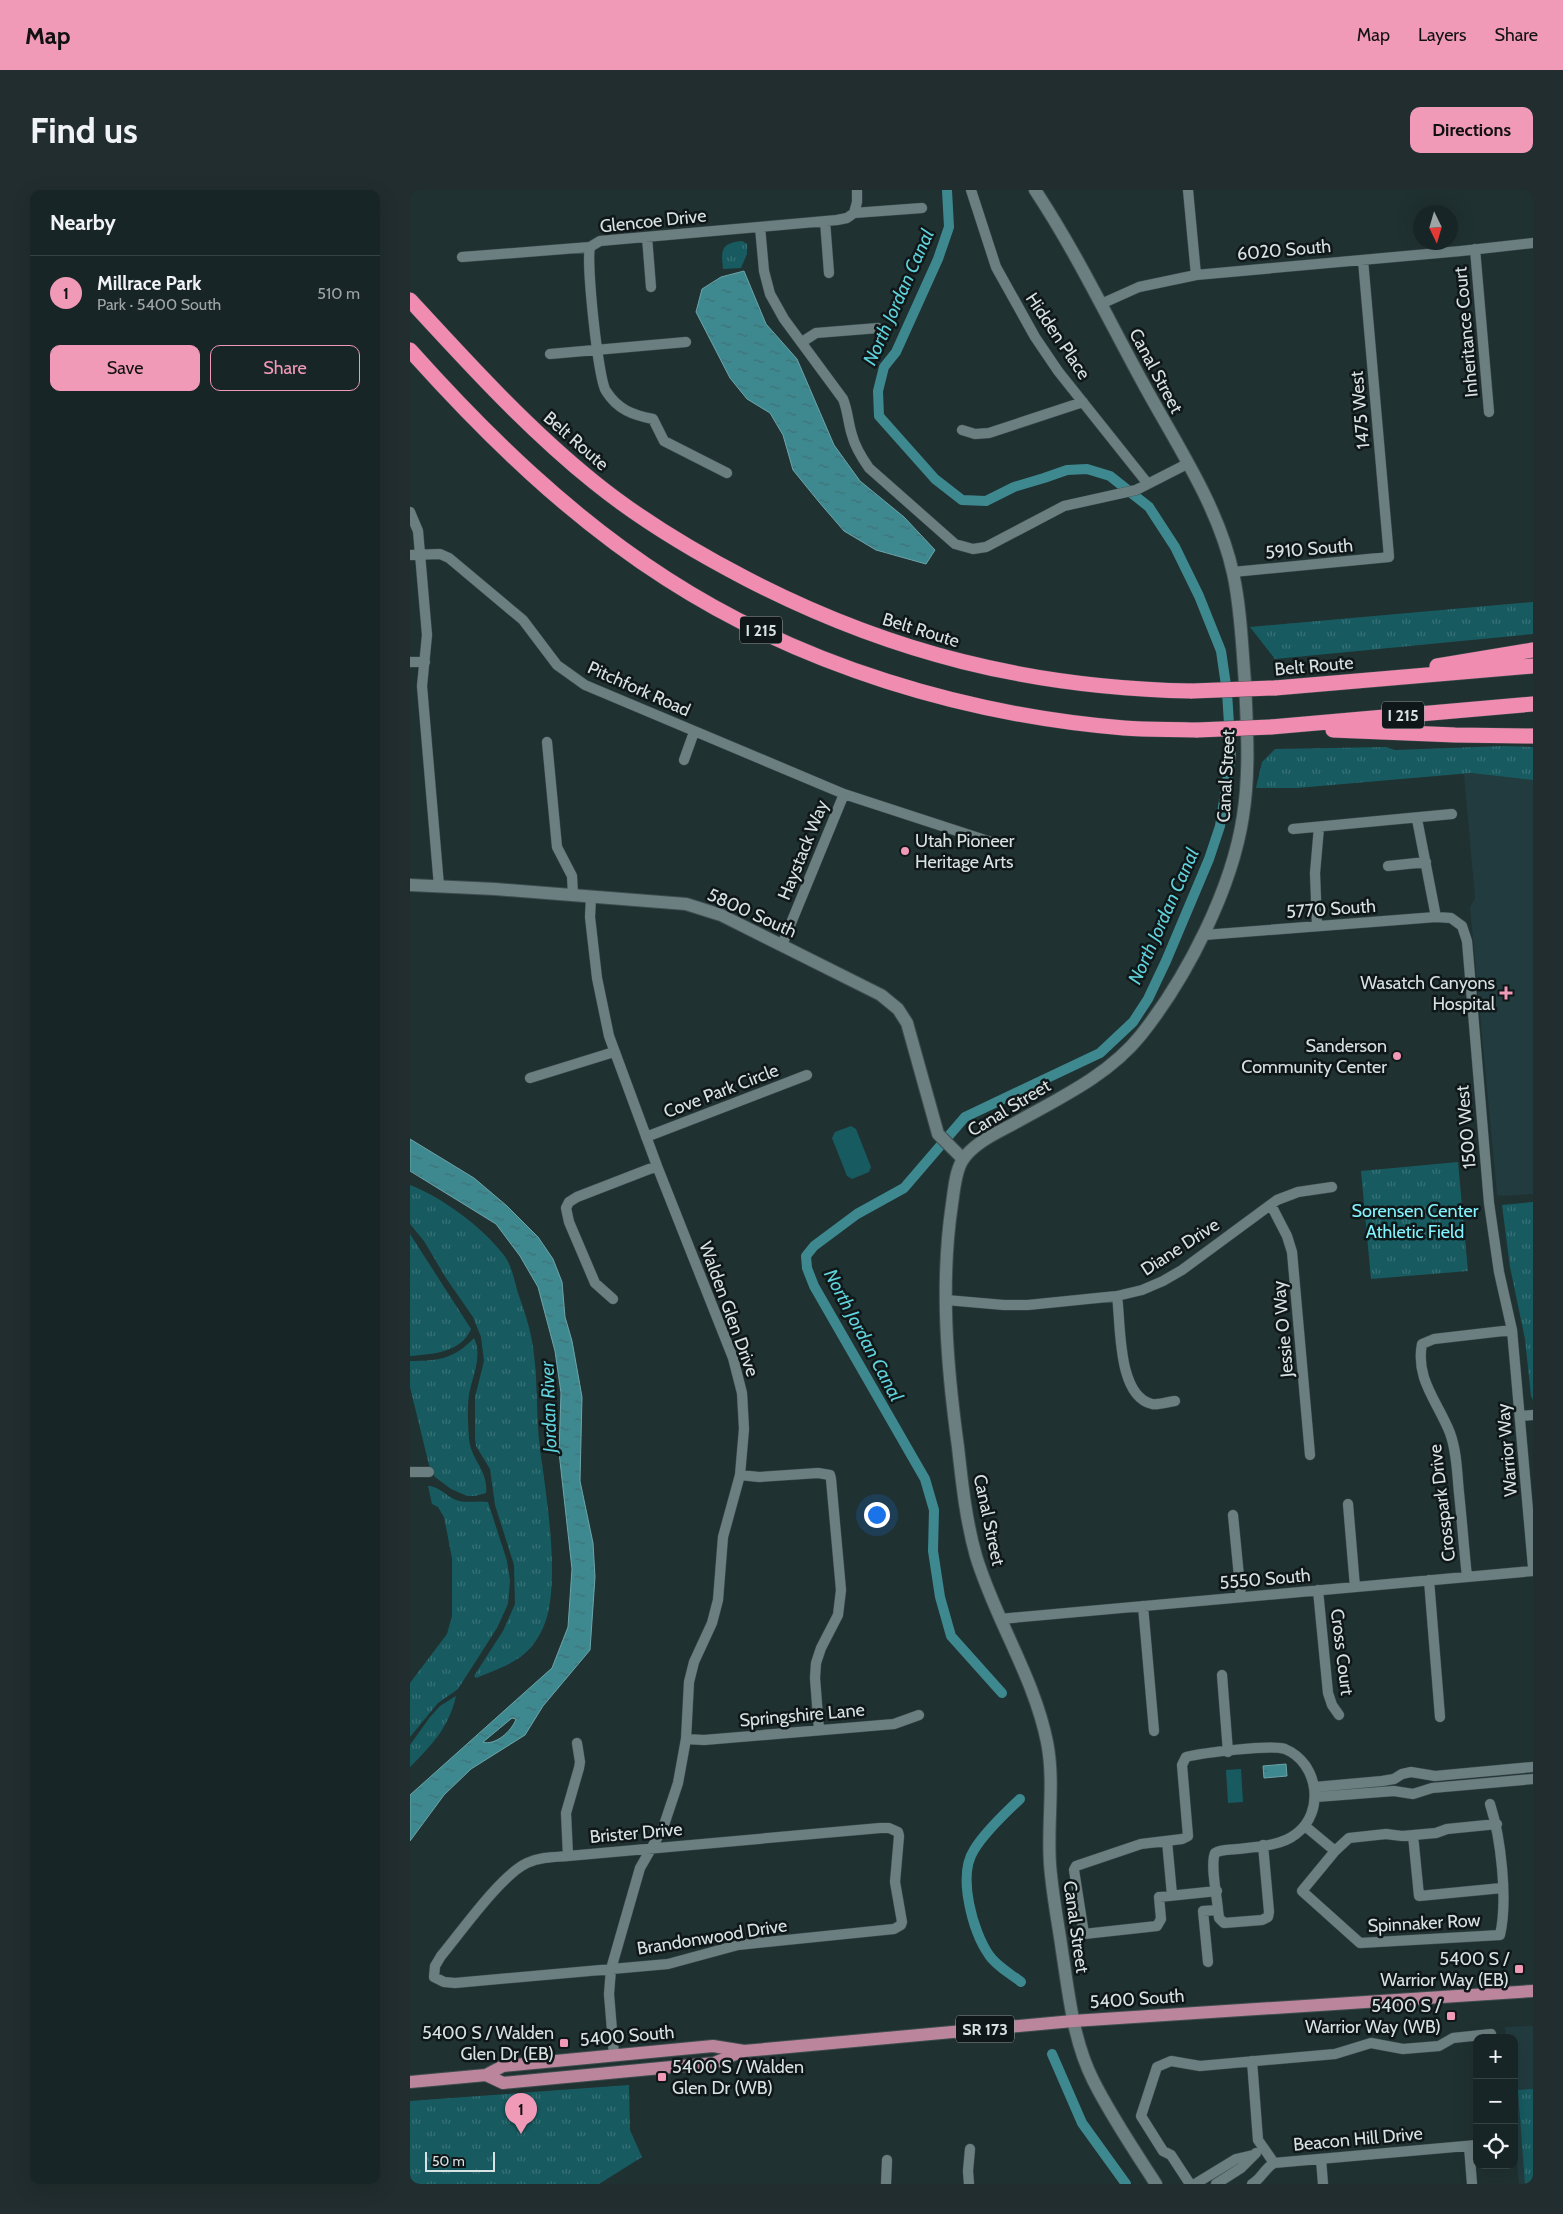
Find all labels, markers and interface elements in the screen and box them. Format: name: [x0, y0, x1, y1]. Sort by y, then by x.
text: Map: [25, 21, 71, 50]
text: Map: [1357, 24, 1390, 46]
text: Layers: [1418, 24, 1467, 46]
text: Share: [1495, 24, 1538, 46]
button: Directions: [1410, 107, 1533, 153]
text: Find us: [30, 109, 138, 152]
street label: Glencoe Drive: [599, 204, 707, 238]
north arrow: [1413, 205, 1458, 250]
text: Nearby: [50, 210, 116, 235]
water label: North Jordan Canal: [858, 225, 939, 369]
street label: 6020 South: [1236, 235, 1332, 265]
street label: Inheritance Court: [1449, 266, 1483, 398]
text: Millrace Park: [97, 272, 201, 295]
text: 1: [63, 284, 69, 303]
text: 510 m: [317, 284, 360, 303]
street label: Hidden Place: [1021, 288, 1095, 384]
text: Park · 5400 South: [97, 295, 221, 314]
street label: Canal Street: [1124, 325, 1188, 417]
button: Save: [50, 345, 200, 391]
button: Share: [210, 345, 360, 391]
street label: 1475 West: [1346, 370, 1374, 450]
street label: Belt Route: [539, 407, 613, 475]
street label: 5910 South: [1264, 534, 1354, 564]
street label: Belt Route: [880, 608, 962, 652]
road number: I 215: [740, 616, 782, 644]
street label: Belt Route: [1274, 652, 1354, 680]
street label: Pitchfork Road: [584, 657, 694, 721]
road number: I 215: [1382, 702, 1424, 728]
street label: Canal Street: [1213, 729, 1239, 823]
street label: Haystack Way: [773, 797, 833, 903]
place label: Utah Pioneer Heritage Arts: [915, 830, 1015, 873]
water label: North Jordan Canal: [1123, 844, 1204, 988]
marker: Utah Pioneer Heritage Arts: [899, 845, 911, 857]
street label: 5800 South: [704, 884, 800, 942]
street label: 5770 South: [1285, 895, 1377, 923]
place label: Wasatch Canyons Hospital: [1360, 972, 1496, 1015]
marker: Wasatch Canyons Hospital: [1499, 986, 1513, 1000]
place label: Sanderson Community Center: [1241, 1035, 1387, 1078]
marker: Sanderson Community Center: [1391, 1050, 1403, 1062]
street label: Cove Park Circle: [660, 1059, 782, 1123]
street label: Canal Street: [963, 1075, 1055, 1141]
street label: 1500 West: [1451, 1084, 1481, 1170]
park label: Sorensen Center Athletic Field: [1352, 1200, 1479, 1243]
street label: Diane Drive: [1137, 1214, 1223, 1280]
street label: Walden Glen Drive: [694, 1238, 764, 1380]
water label: North Jordan Canal: [819, 1265, 908, 1406]
street label: Jessie O Way: [1268, 1280, 1298, 1379]
water label: Jordan River: [535, 1360, 562, 1455]
street label: Warrior Way: [1492, 1402, 1522, 1498]
street label: Crosspark Drive: [1424, 1443, 1460, 1563]
street label: Canal Street: [969, 1472, 1009, 1568]
your location: [864, 1502, 890, 1528]
street label: 5550 South: [1218, 1564, 1312, 1594]
street label: Cross Court: [1326, 1607, 1358, 1697]
street label: Springshire Lane: [738, 1699, 866, 1731]
street label: Brister Drive: [589, 1818, 683, 1848]
street label: Canal Street: [1059, 1879, 1093, 1975]
street label: Spinnaker Row: [1367, 1909, 1481, 1937]
street label: Brandonwood Drive: [635, 1914, 789, 1960]
place label: 5400 S / Warrior Way (EB): [1380, 1948, 1510, 1991]
marker: 5400 S / Warrior Way (EB): [1513, 1963, 1525, 1975]
street label: 5400 South: [1089, 1985, 1185, 2013]
place label: 5400 S / Warrior Way (WB): [1305, 1995, 1442, 2038]
marker: 5400 S / Warrior Way (WB): [1445, 2010, 1457, 2022]
road number: SR 173: [956, 2016, 1014, 2042]
street label: 5400 South: [579, 2021, 675, 2051]
place label: 5400 S / Walden Glen Dr (EB): [422, 2022, 554, 2065]
map controls: [1473, 2034, 1518, 2169]
button: +: [1473, 2034, 1518, 2079]
marker: 5400 S / Walden Glen Dr (EB): [558, 2037, 570, 2049]
place label: 5400 S / Walden Glen Dr (WB): [672, 2056, 804, 2099]
marker: 5400 S / Walden Glen Dr (WB): [656, 2071, 668, 2083]
button: −: [1473, 2079, 1518, 2124]
pin: 1: [505, 2093, 537, 2134]
street label: Beacon Hill Drive: [1292, 2122, 1424, 2156]
button: locate: [1473, 2124, 1518, 2169]
scale bar: [425, 2149, 495, 2172]
text: 50 m: [432, 2152, 465, 2170]

